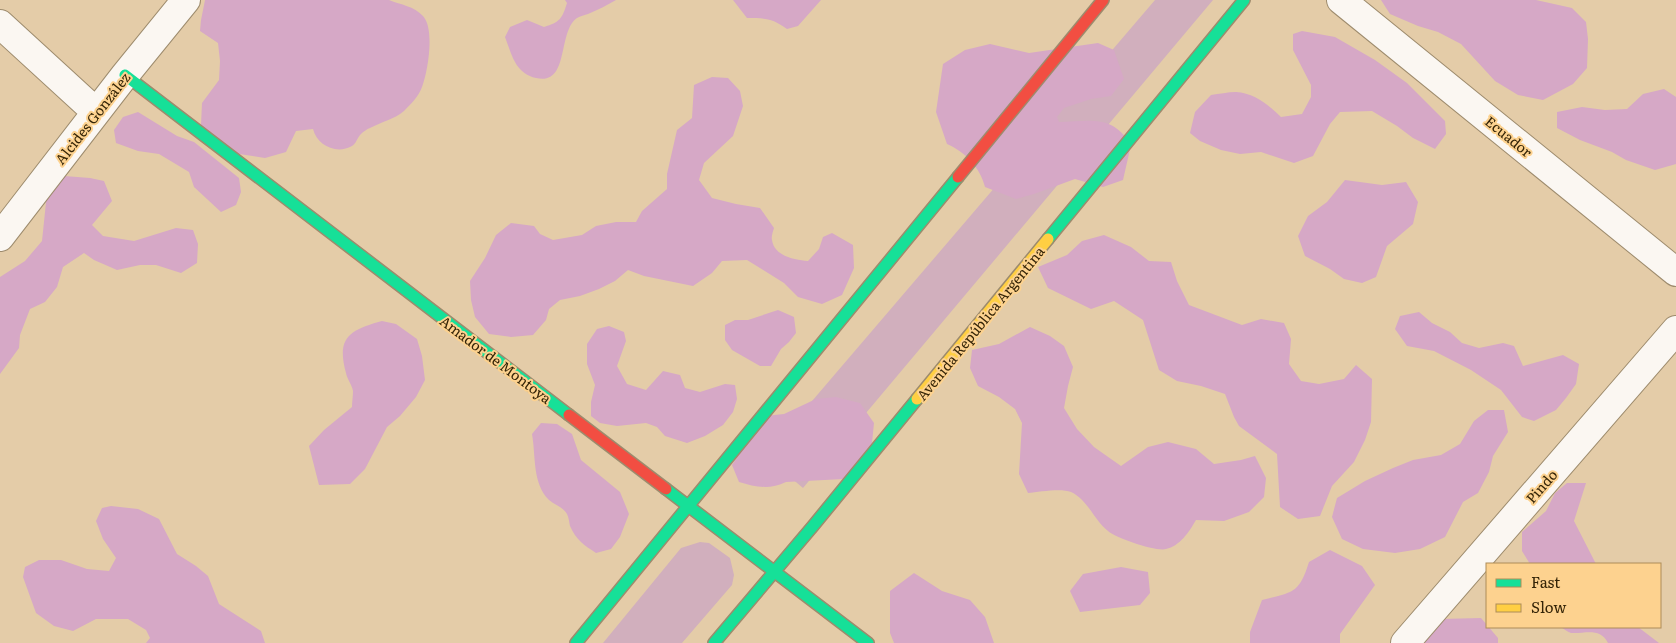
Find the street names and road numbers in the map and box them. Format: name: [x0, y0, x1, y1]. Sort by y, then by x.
street label: Alcides González: [50, 68, 134, 168]
street label: Ecuador: [1481, 111, 1537, 161]
street label: Avenida República Argentina: [911, 241, 1049, 404]
street label: Amador de Montoya: [436, 310, 556, 408]
street label: Pindo: [1521, 465, 1561, 507]

